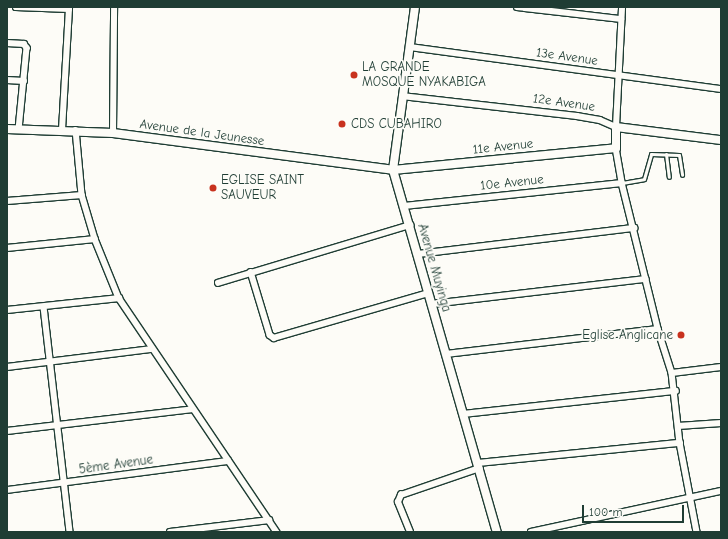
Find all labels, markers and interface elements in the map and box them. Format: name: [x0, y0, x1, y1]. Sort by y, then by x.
street label: 13e Avenue: [535, 45, 599, 69]
place label: LA GRANDE MOSQUE NYAKABIGA: [362, 60, 486, 91]
marker: LA GRANDE MOSQUE NYAKABIGA: [349, 70, 359, 80]
street label: 12e Avenue: [532, 91, 596, 115]
place label: CDS CUBAHIRO: [351, 116, 442, 132]
street label: Avenue de la Jeunesse: [139, 117, 265, 149]
marker: CDS CUBAHIRO: [336, 118, 348, 130]
street label: 11e Avenue: [472, 136, 534, 158]
street label: 10e Avenue: [480, 172, 544, 194]
place label: EGLISE SAINT SAUVEUR: [221, 173, 304, 204]
marker: EGLISE SAINT SAUVEUR: [208, 183, 218, 193]
street label: Avenue Muyinga: [414, 222, 454, 314]
place label: Eglise Anglicane: [582, 327, 673, 343]
marker: Eglise Anglicane: [676, 330, 686, 340]
street label: 5ème Avenue: [78, 452, 154, 478]
scale bar: [584, 497, 686, 523]
text: 100 m: [589, 505, 622, 519]

